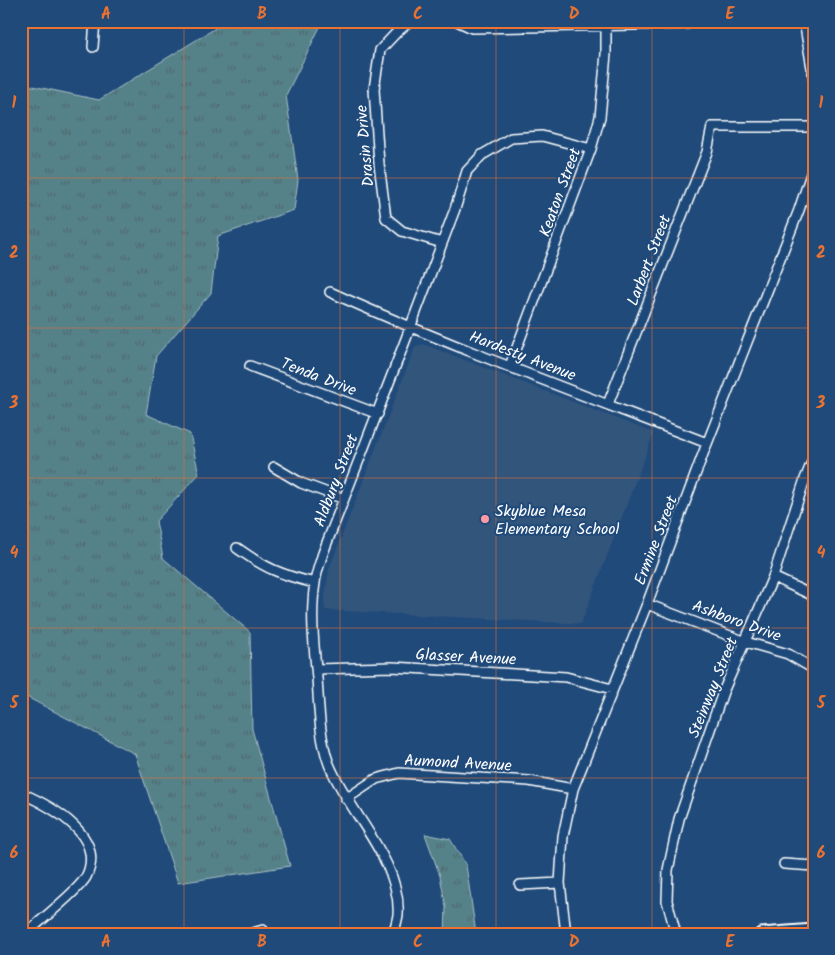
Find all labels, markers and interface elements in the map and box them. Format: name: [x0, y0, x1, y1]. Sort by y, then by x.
text: A: [101, 2, 111, 27]
text: B: [257, 2, 267, 27]
text: C: [413, 2, 423, 27]
text: D: [569, 2, 580, 27]
text: E: [726, 2, 736, 27]
text: 1: [12, 91, 17, 116]
text: 1: [819, 91, 824, 116]
street label: Drasin Drive: [349, 104, 382, 188]
street label: Keaton Street: [533, 144, 588, 241]
street label: Larbert Street: [621, 211, 678, 310]
text: 2: [9, 241, 19, 266]
text: 2: [816, 241, 826, 266]
street label: Hardesty Avenue: [465, 325, 580, 388]
street label: Tenda Drive: [277, 351, 360, 403]
text: 3: [9, 391, 19, 416]
text: 3: [816, 391, 826, 416]
street label: Aldbury Street: [307, 430, 366, 531]
street label: Ermine Street: [628, 491, 685, 589]
place label: Skyblue Mesa Elementary School: [495, 499, 620, 542]
marker: Skyblue Mesa Elementary School: [479, 513, 491, 525]
text: 4: [10, 541, 19, 566]
text: 4: [817, 541, 826, 566]
street label: Ashboro Drive: [688, 594, 785, 649]
street label: Steinway Street: [682, 633, 745, 742]
street label: Glasser Avenue: [415, 642, 517, 673]
text: 5: [9, 691, 20, 716]
text: 5: [816, 691, 827, 716]
street label: Aumond Avenue: [404, 748, 512, 779]
text: 6: [10, 841, 19, 866]
text: 6: [817, 841, 826, 866]
text: A: [101, 930, 111, 955]
text: B: [257, 930, 267, 955]
text: C: [413, 930, 423, 955]
text: D: [569, 930, 580, 955]
text: E: [726, 930, 736, 955]

